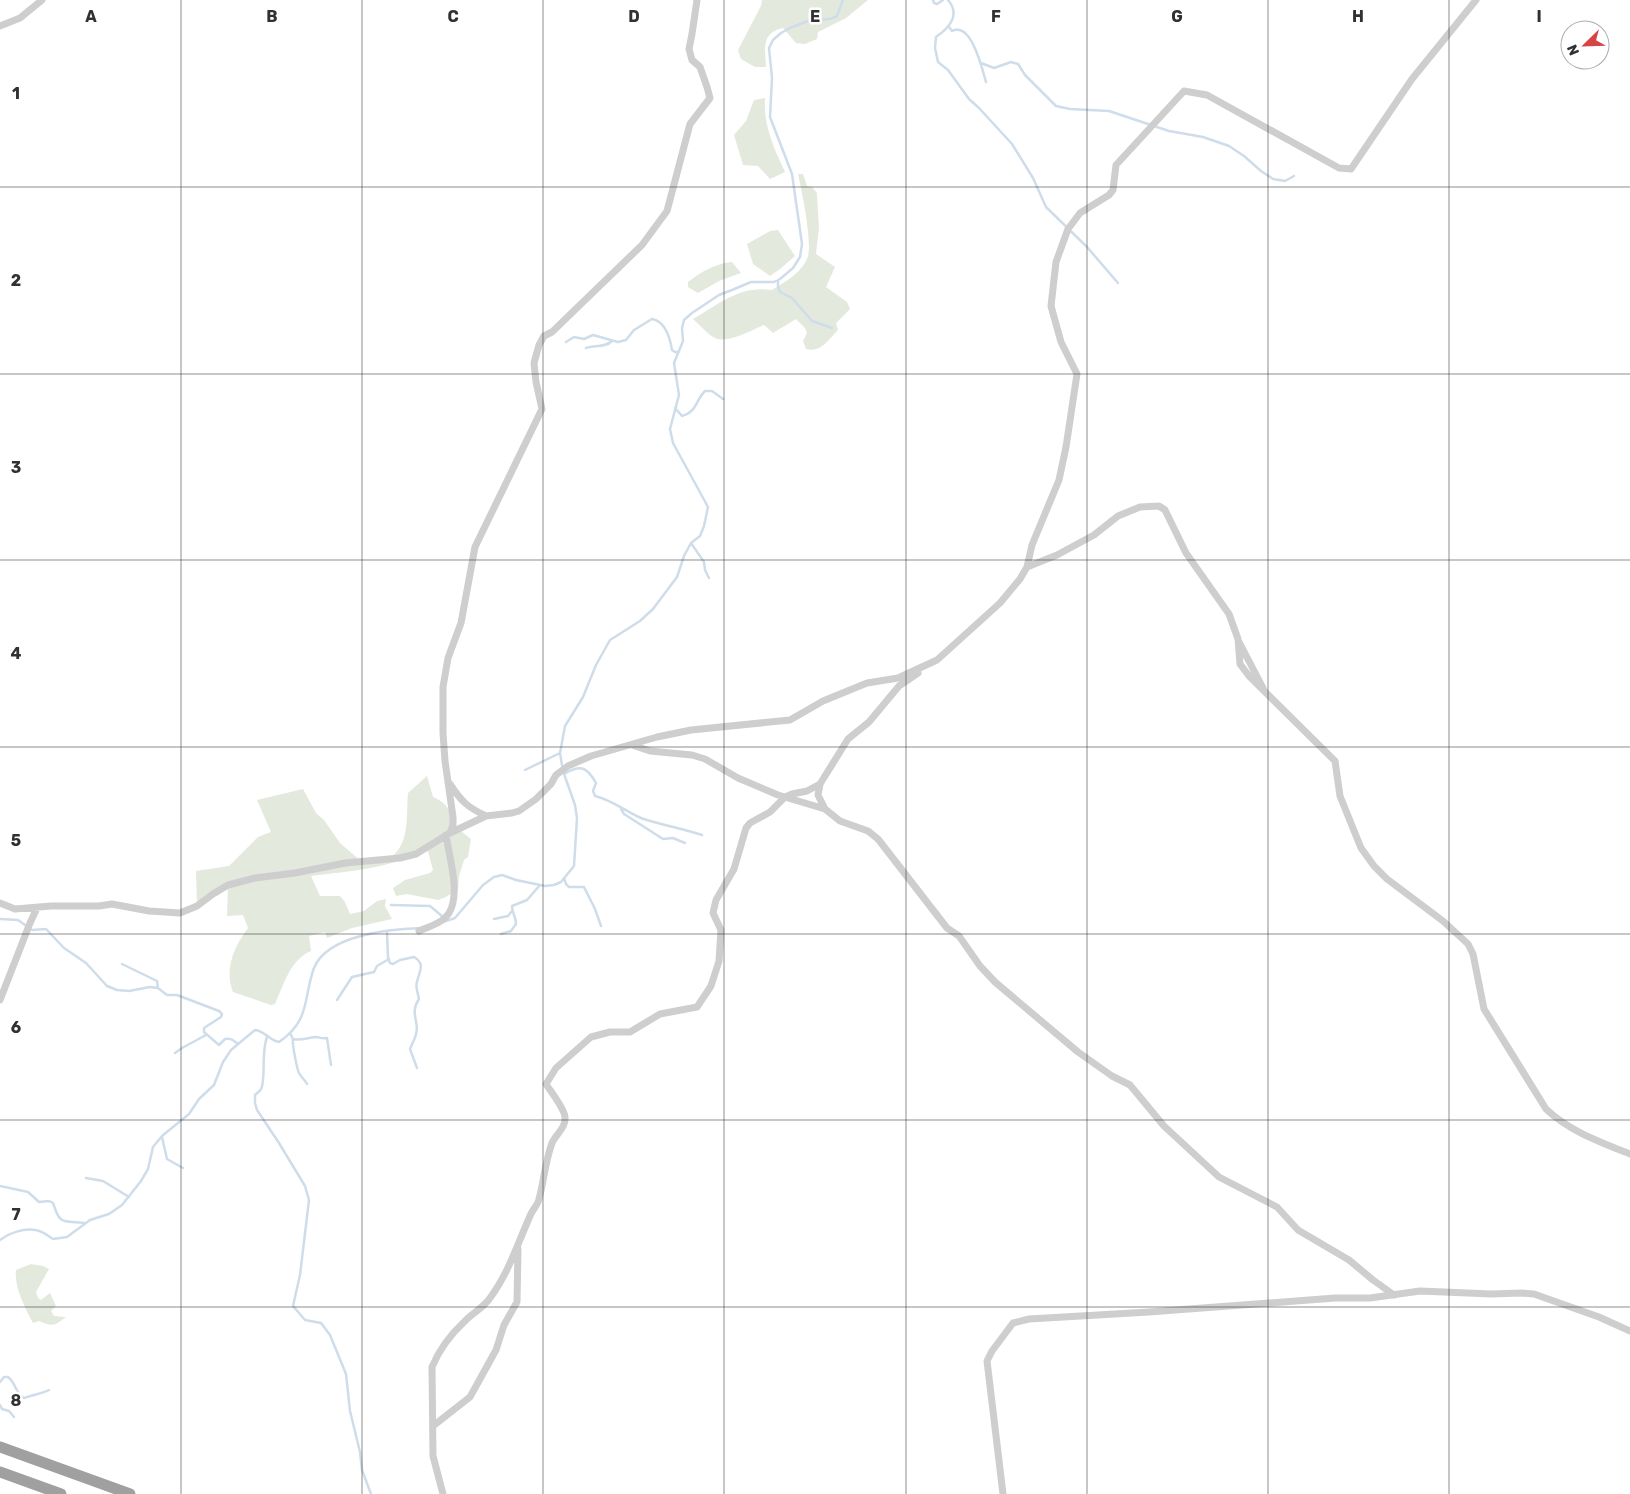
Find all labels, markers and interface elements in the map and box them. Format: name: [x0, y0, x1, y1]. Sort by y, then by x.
text: A: [85, 7, 97, 26]
text: B: [266, 7, 278, 26]
text: C: [447, 7, 459, 26]
text: D: [628, 7, 640, 26]
text: E: [810, 7, 820, 26]
text: F: [991, 7, 1001, 26]
text: G: [1171, 7, 1183, 26]
text: H: [1352, 7, 1364, 26]
text: I: [1536, 7, 1542, 26]
north arrow: [1560, 20, 1610, 70]
text: N: [1564, 42, 1583, 58]
text: 1: [12, 84, 20, 103]
text: 2: [11, 271, 21, 290]
text: 3: [11, 458, 21, 477]
text: 4: [11, 644, 22, 663]
text: 5: [11, 831, 21, 850]
text: 6: [11, 1018, 21, 1037]
text: 7: [11, 1205, 21, 1224]
text: 8: [11, 1391, 22, 1410]

